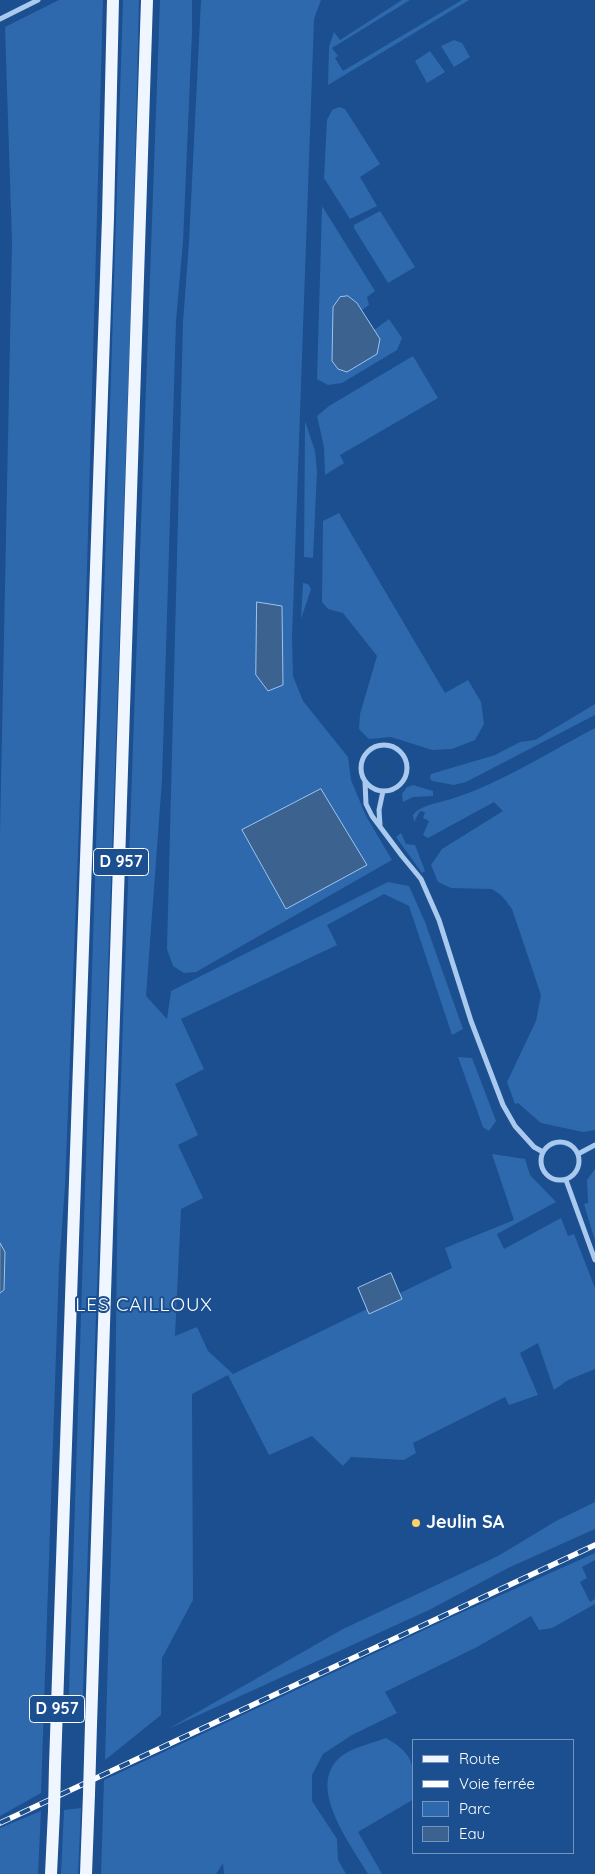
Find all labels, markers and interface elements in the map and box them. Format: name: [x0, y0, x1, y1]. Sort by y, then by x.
road number: D 957: [94, 849, 148, 876]
district label: LES CAILLOUX: [74, 1294, 214, 1316]
place label: Jeulin SA: [426, 1512, 504, 1534]
marker: Jeulin SA: [410, 1517, 422, 1529]
road number: D 957: [30, 1696, 84, 1722]
legend: [412, 1739, 575, 1854]
text: Route: [459, 1749, 500, 1768]
text: Voie ferrée: [459, 1774, 535, 1793]
text: Parc: [459, 1799, 490, 1818]
text: Eau: [459, 1824, 485, 1843]

